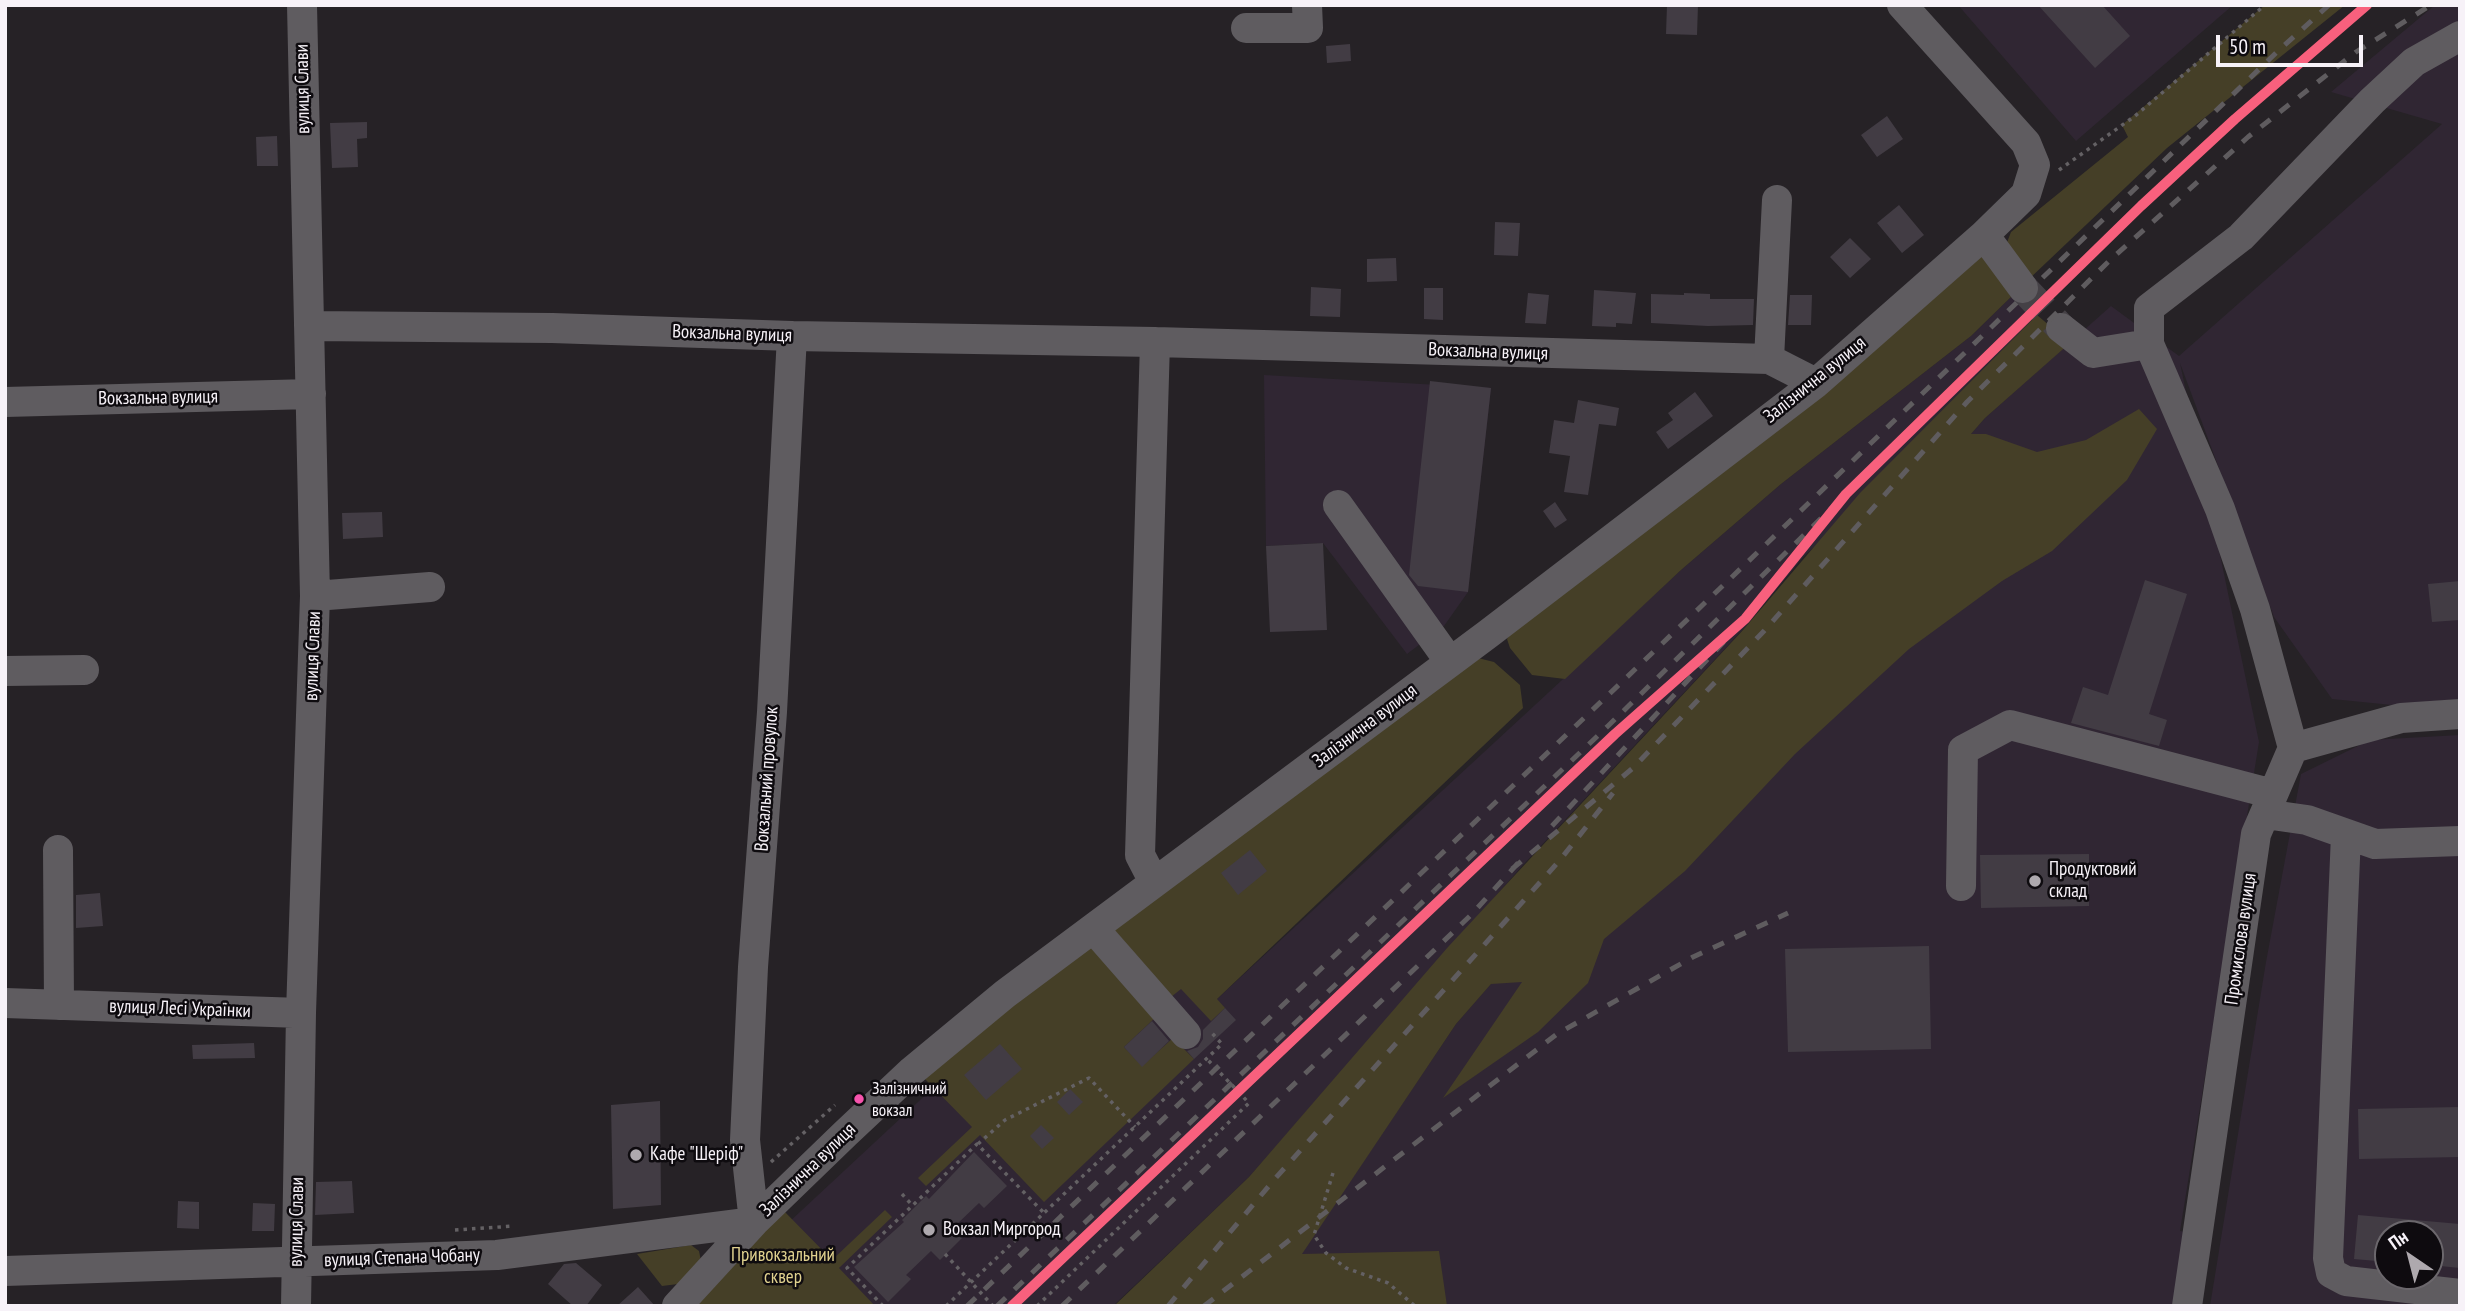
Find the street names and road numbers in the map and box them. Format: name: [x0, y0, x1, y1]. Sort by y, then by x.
street label: вулиця Слави: [291, 44, 315, 134]
street label: Вокзальна вулиця: [672, 321, 792, 347]
street label: Залізнична вулиця: [1759, 332, 1871, 428]
street label: Вокзальна вулиця: [1428, 339, 1548, 365]
street label: Вокзальна вулиця: [98, 386, 218, 410]
street label: вулиця Слави: [300, 611, 326, 701]
street label: Залізнична вулиця: [1308, 679, 1422, 773]
street label: Вокзальний провулок: [751, 706, 783, 852]
street label: Промислова вулиця: [2220, 872, 2262, 1006]
street label: вулиця Лесі Українки: [109, 995, 251, 1023]
street label: Залізнична вулиця: [755, 1118, 861, 1222]
street label: вулиця Слави: [285, 1177, 309, 1267]
street label: вулиця Степана Чобану: [324, 1244, 480, 1272]

